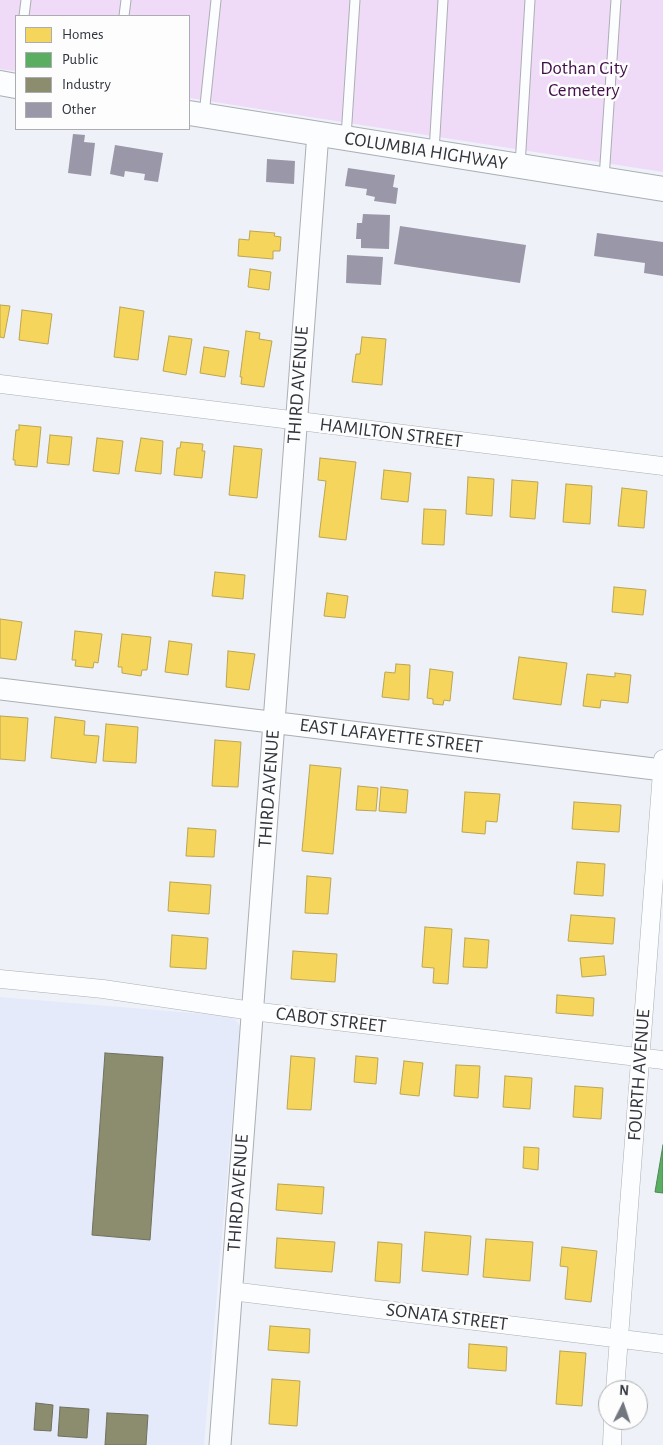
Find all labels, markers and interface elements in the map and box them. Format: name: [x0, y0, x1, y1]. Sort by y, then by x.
legend: [15, 15, 190, 130]
text: Homes: [62, 27, 104, 42]
text: Public: [62, 52, 98, 67]
park label: Dothan City Cemetery: [540, 57, 628, 101]
text: Industry: [62, 77, 111, 92]
text: Other: [62, 102, 96, 117]
street label: COLUMBIA HIGHWAY: [343, 127, 509, 175]
street label: THIRD AVENUE: [283, 325, 313, 445]
street label: HAMILTON STREET: [318, 413, 464, 453]
street label: EAST LAFAYETTE STREET: [298, 713, 484, 759]
street label: THIRD AVENUE: [254, 729, 284, 849]
street label: CABOT STREET: [275, 1002, 387, 1038]
street label: FOURTH AVENUE: [623, 1008, 655, 1142]
street label: THIRD AVENUE: [223, 1133, 253, 1253]
street label: SONATA STREET: [385, 1298, 509, 1336]
north arrow: [598, 1380, 648, 1430]
text: N: [619, 1384, 629, 1398]

